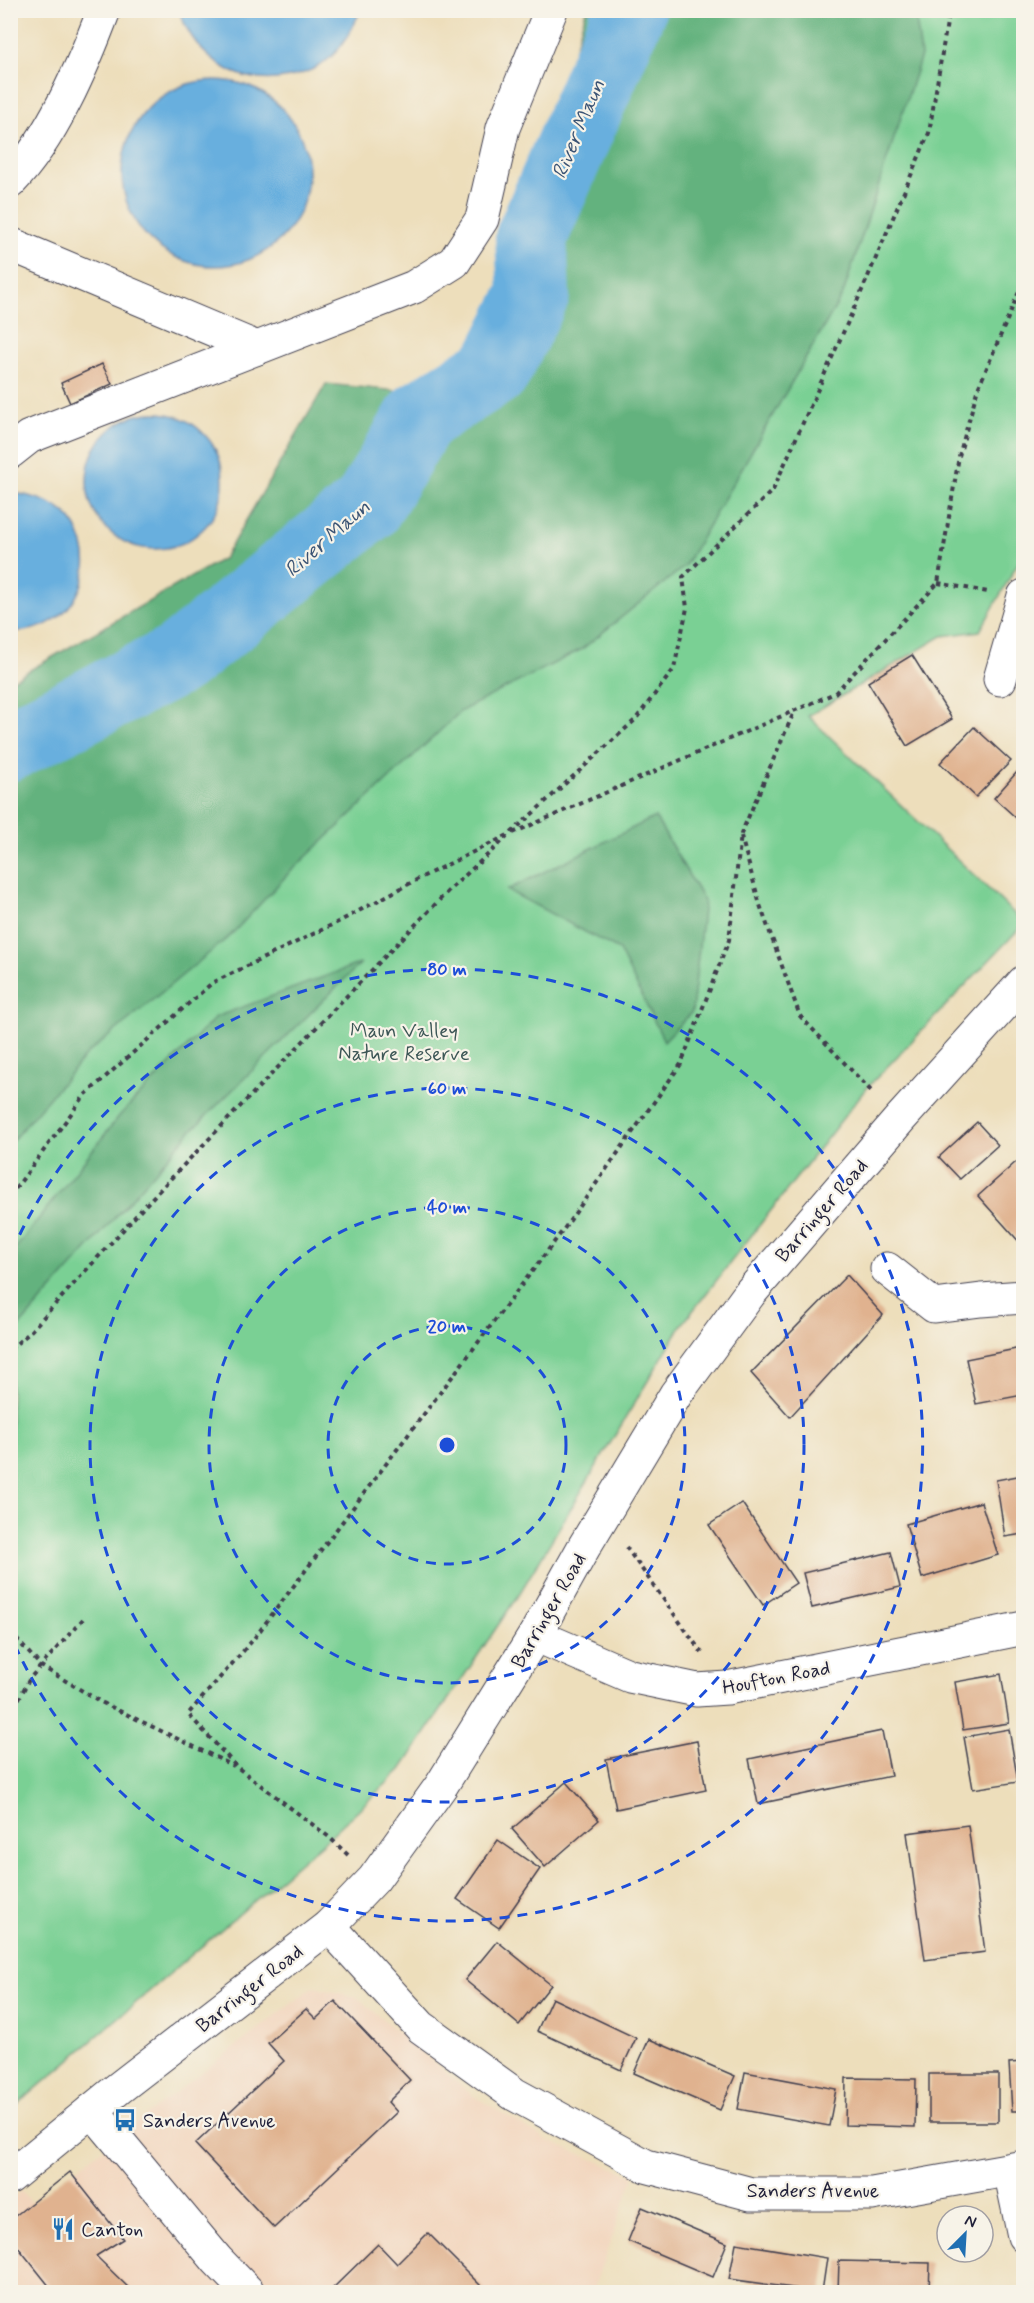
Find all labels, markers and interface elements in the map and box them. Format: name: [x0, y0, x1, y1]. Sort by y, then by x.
water label: River Maun: [546, 75, 612, 183]
water label: River Maun: [279, 494, 377, 584]
text: 80 m: [427, 958, 467, 982]
park label: Maun Valley Nature Reserve: [338, 1018, 470, 1068]
text: 60 m: [428, 1077, 466, 1101]
street label: Barringer Road: [770, 1153, 876, 1270]
text: 40 m: [427, 1196, 467, 1220]
text: 20 m: [428, 1315, 466, 1339]
centre of rings: [437, 1435, 457, 1455]
street label: Barringer Road: [505, 1548, 595, 1674]
street label: Houfton Road: [720, 1655, 833, 1702]
street label: Barringer Road: [191, 1939, 310, 2041]
bus stop icon: Sanders Avenue: [112, 2107, 138, 2133]
place label: Sanders Avenue: [143, 2108, 276, 2135]
street label: Sanders Avenue: [747, 2178, 879, 2205]
north arrow: [935, 2204, 995, 2264]
text: N: [961, 2210, 980, 2233]
restaurant icon: Canton: [50, 2216, 76, 2242]
place label: Canton: [81, 2217, 143, 2244]

